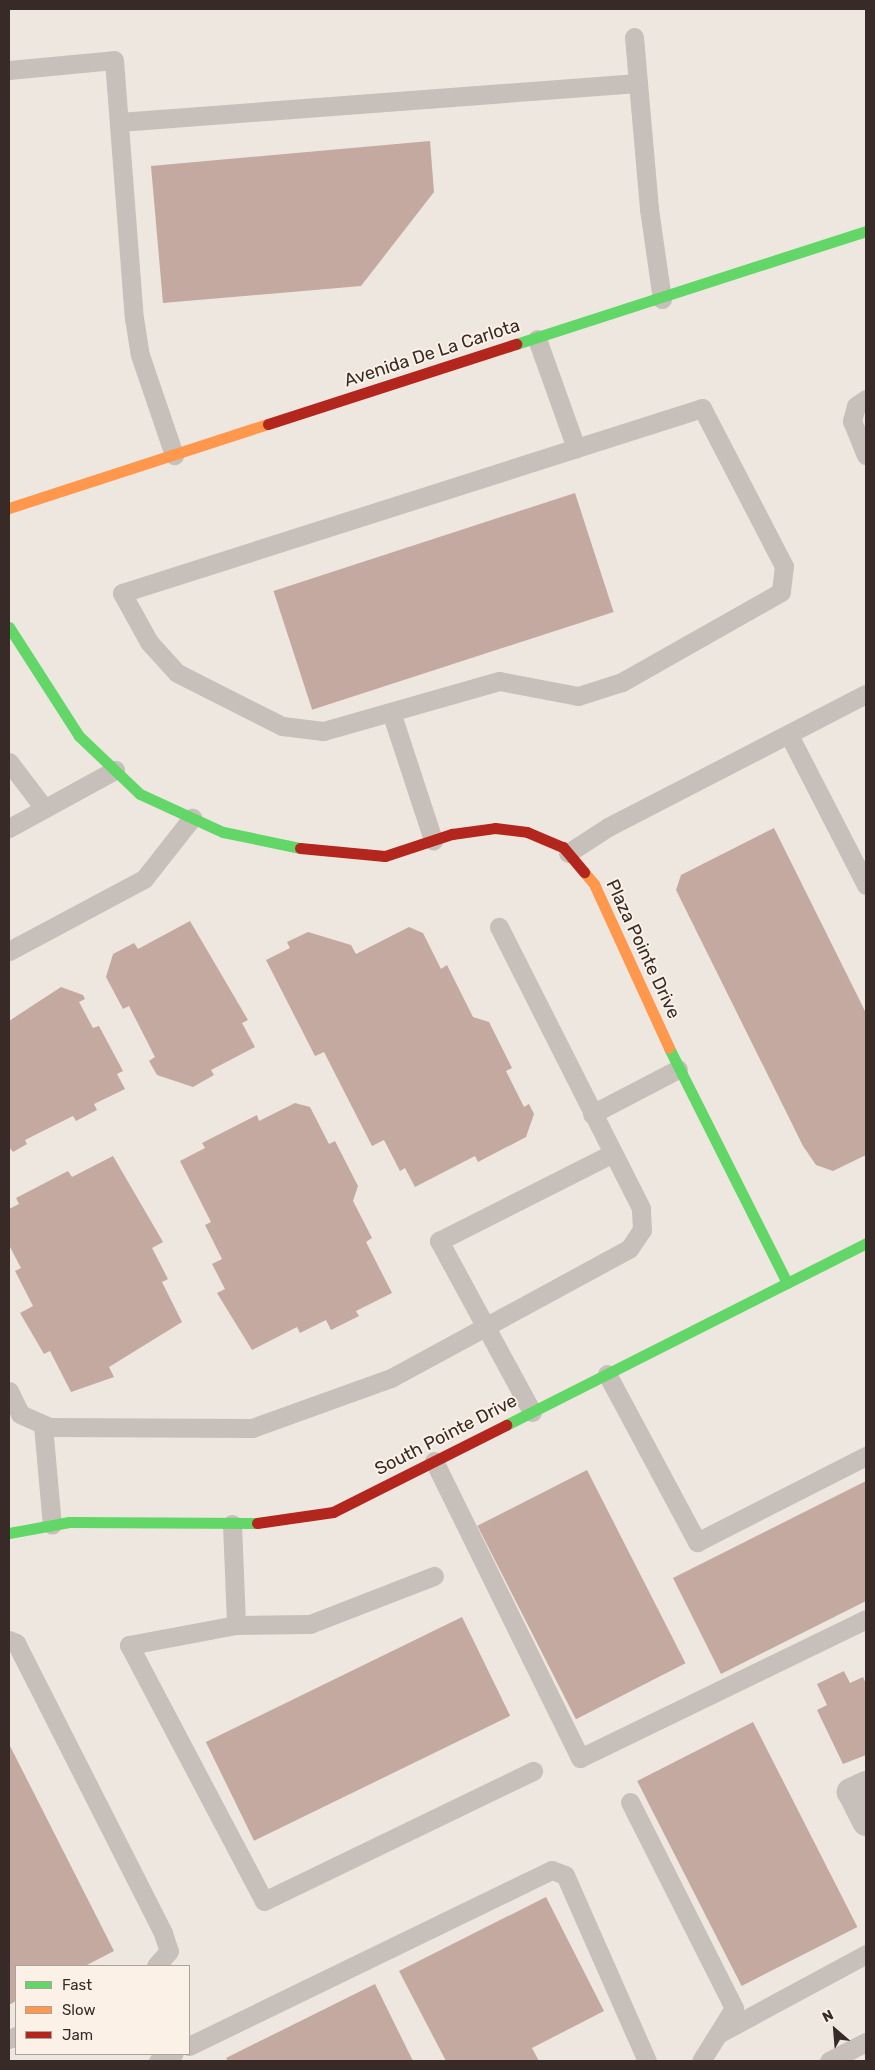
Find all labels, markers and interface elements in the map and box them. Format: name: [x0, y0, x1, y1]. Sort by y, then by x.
street label: Avenida De La Carlota: [342, 314, 522, 392]
street label: Plaza Pointe Drive: [601, 876, 685, 1022]
street label: South Pointe Drive: [371, 1390, 521, 1480]
legend: [15, 1965, 190, 2055]
text: Fast: [62, 1976, 92, 1994]
text: Slow: [62, 2001, 95, 2019]
north arrow: [810, 2005, 860, 2055]
text: N: [820, 2006, 836, 2026]
text: Jam: [62, 2026, 93, 2044]

